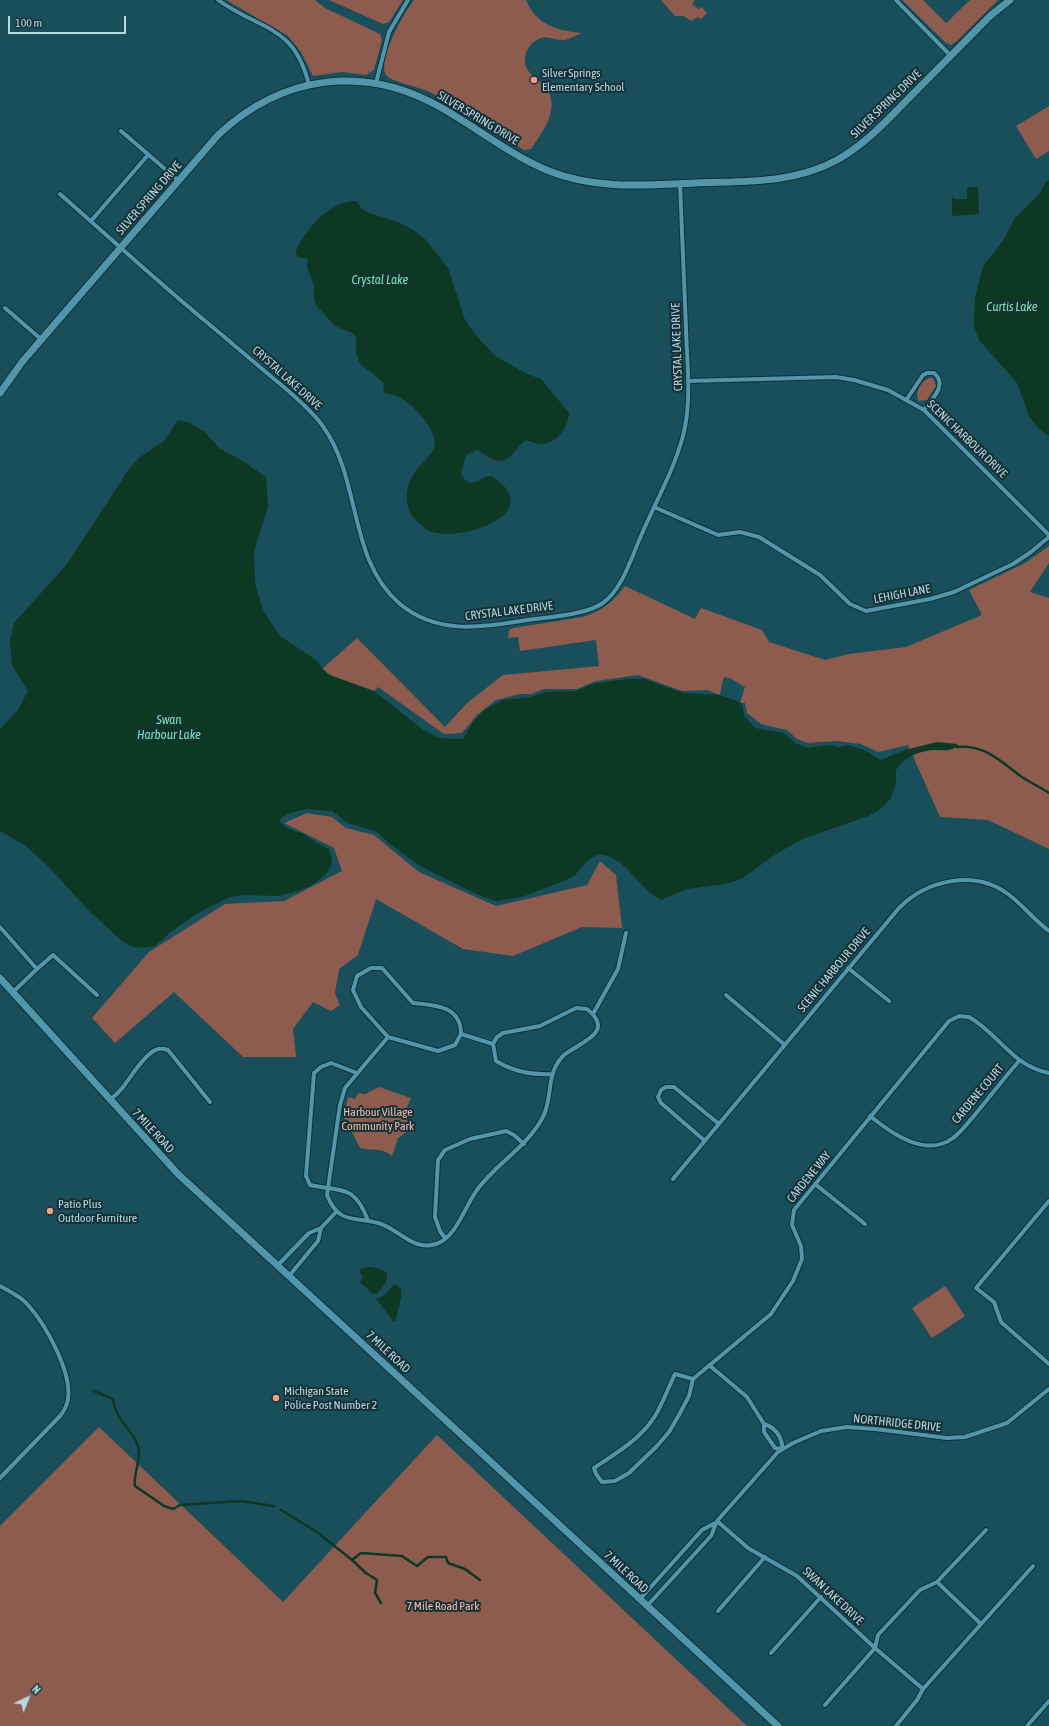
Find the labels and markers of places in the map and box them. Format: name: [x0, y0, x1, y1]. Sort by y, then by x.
place label: Silver Springs Elementary School: [542, 66, 624, 94]
marker: Silver Springs Elementary School: [529, 75, 539, 85]
place label: Patio Plus Outdoor Furniture: [58, 1197, 137, 1225]
marker: Patio Plus Outdoor Furniture: [45, 1206, 55, 1216]
place label: Michigan State Police Post Number 2: [284, 1384, 377, 1412]
marker: Michigan State Police Post Number 2: [271, 1393, 281, 1403]

